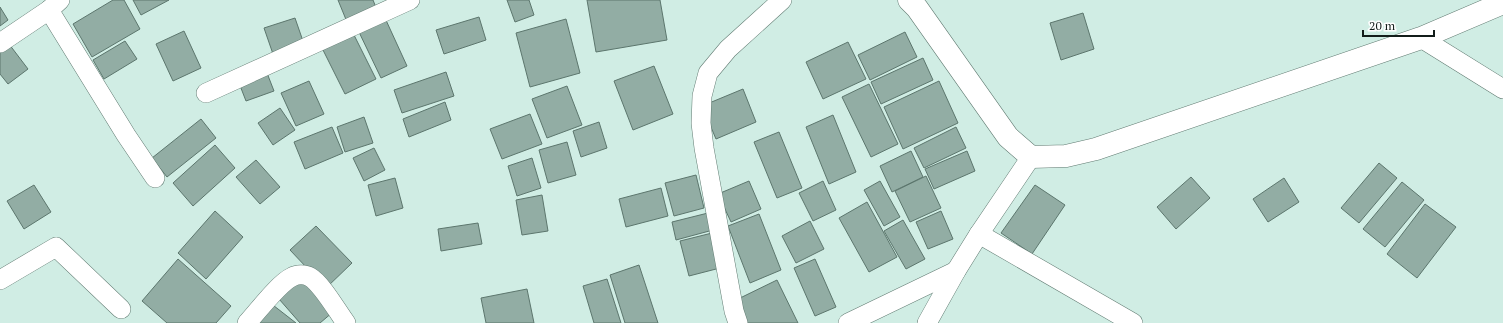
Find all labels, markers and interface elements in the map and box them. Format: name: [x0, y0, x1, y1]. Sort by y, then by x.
scale bar: [1363, 12, 1434, 38]
text: 20 m: [1369, 18, 1396, 33]

